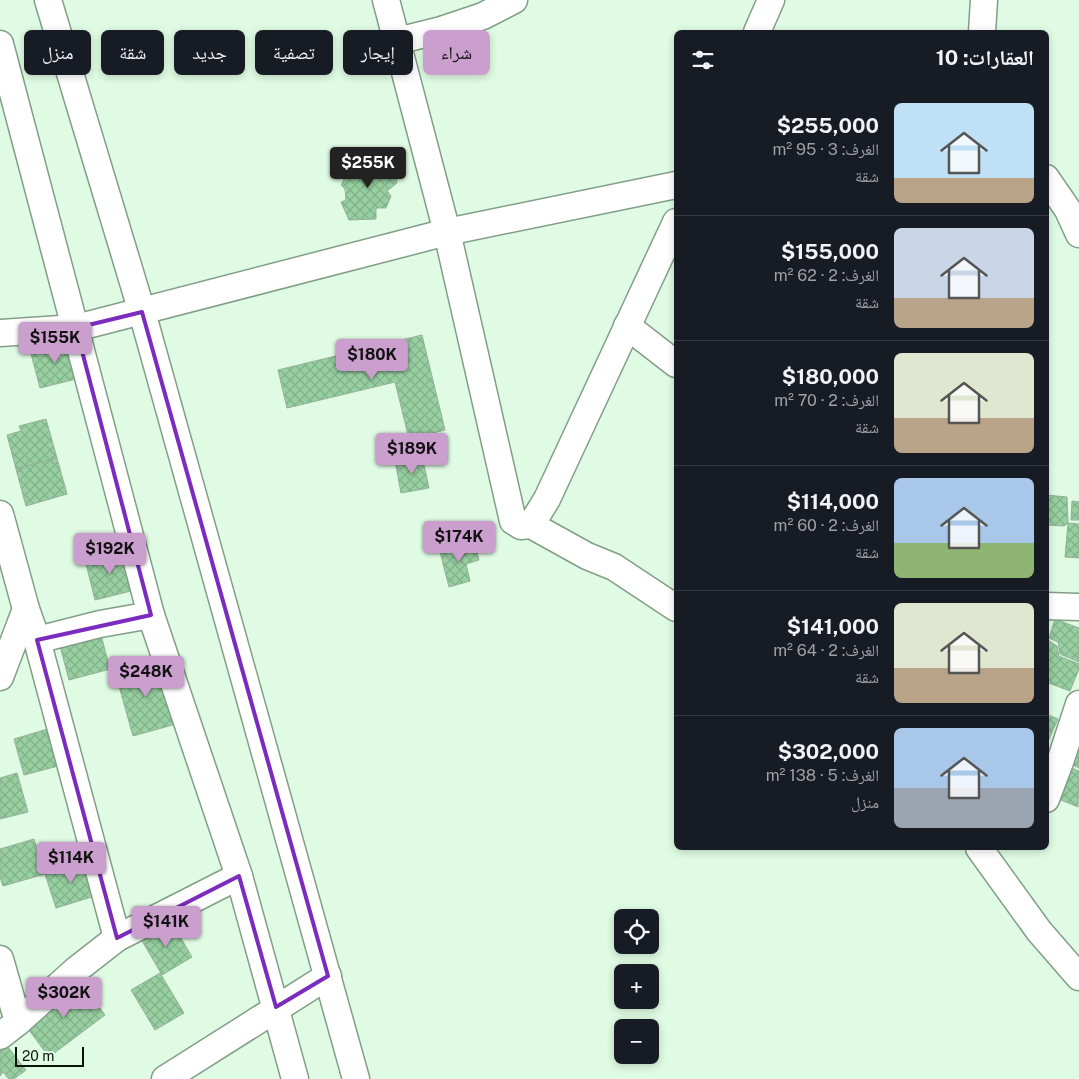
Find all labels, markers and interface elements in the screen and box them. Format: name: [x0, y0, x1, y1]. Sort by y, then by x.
chip: منزل: [24, 30, 91, 75]
chip: شقة: [101, 30, 164, 75]
chip: جديد: [174, 30, 245, 75]
chip: تصفية: [255, 30, 333, 75]
chip: إيجار: [343, 30, 413, 75]
chip: شراء: [423, 30, 490, 75]
text: العقارات: 10: [936, 45, 1034, 70]
icon: filters: [689, 46, 717, 74]
text: $255,000: [777, 113, 879, 138]
icon: home: [934, 123, 994, 183]
text: الغرف: 3 · 95 m²: [772, 140, 879, 159]
pin: $255K: [333, 146, 403, 189]
text: $255K: [341, 153, 395, 172]
text: شقة: [855, 167, 879, 186]
text: $155,000: [781, 239, 879, 264]
icon: home: [934, 248, 994, 308]
text: الغرف: 2 · 62 m²: [774, 266, 879, 285]
text: شقة: [855, 293, 879, 312]
pin: $155K: [20, 322, 90, 364]
text: $155K: [30, 328, 80, 347]
pin: $180K: [337, 338, 407, 381]
text: $180K: [347, 345, 397, 364]
text: $180,000: [782, 364, 879, 389]
icon: home: [934, 373, 994, 433]
text: الغرف: 2 · 70 m²: [774, 391, 879, 410]
text: شقة: [855, 418, 879, 437]
pin: $189K: [377, 432, 447, 475]
text: $189K: [387, 439, 437, 458]
text: $114,000: [787, 489, 879, 514]
icon: home: [934, 498, 994, 558]
text: الغرف: 2 · 60 m²: [774, 516, 879, 535]
pin: $174K: [424, 520, 494, 563]
text: $174K: [434, 527, 484, 546]
pin: $192K: [75, 532, 145, 575]
text: $192K: [85, 539, 135, 558]
text: شقة: [855, 543, 879, 562]
text: $141,000: [787, 614, 879, 639]
icon: home: [934, 623, 994, 683]
text: الغرف: 2 · 64 m²: [773, 641, 879, 660]
pin: $248K: [111, 656, 181, 698]
text: $248K: [119, 662, 173, 681]
text: شقة: [855, 668, 879, 687]
text: $302,000: [778, 739, 879, 764]
icon: home: [934, 748, 994, 808]
text: الغرف: 5 · 138 m²: [766, 766, 879, 785]
text: منزل: [851, 793, 879, 812]
pin: $114K: [36, 842, 106, 884]
text: $114K: [48, 848, 94, 867]
pin: $141K: [131, 906, 201, 948]
map controls: [614, 909, 659, 1064]
button: locate: [614, 909, 659, 954]
text: $141K: [143, 912, 189, 931]
button: +: [614, 964, 659, 1009]
pin: $302K: [29, 976, 99, 1019]
text: $302K: [37, 983, 91, 1002]
button: −: [614, 1019, 659, 1064]
scale bar: [15, 1044, 84, 1067]
text: 20 m: [22, 1048, 54, 1064]

